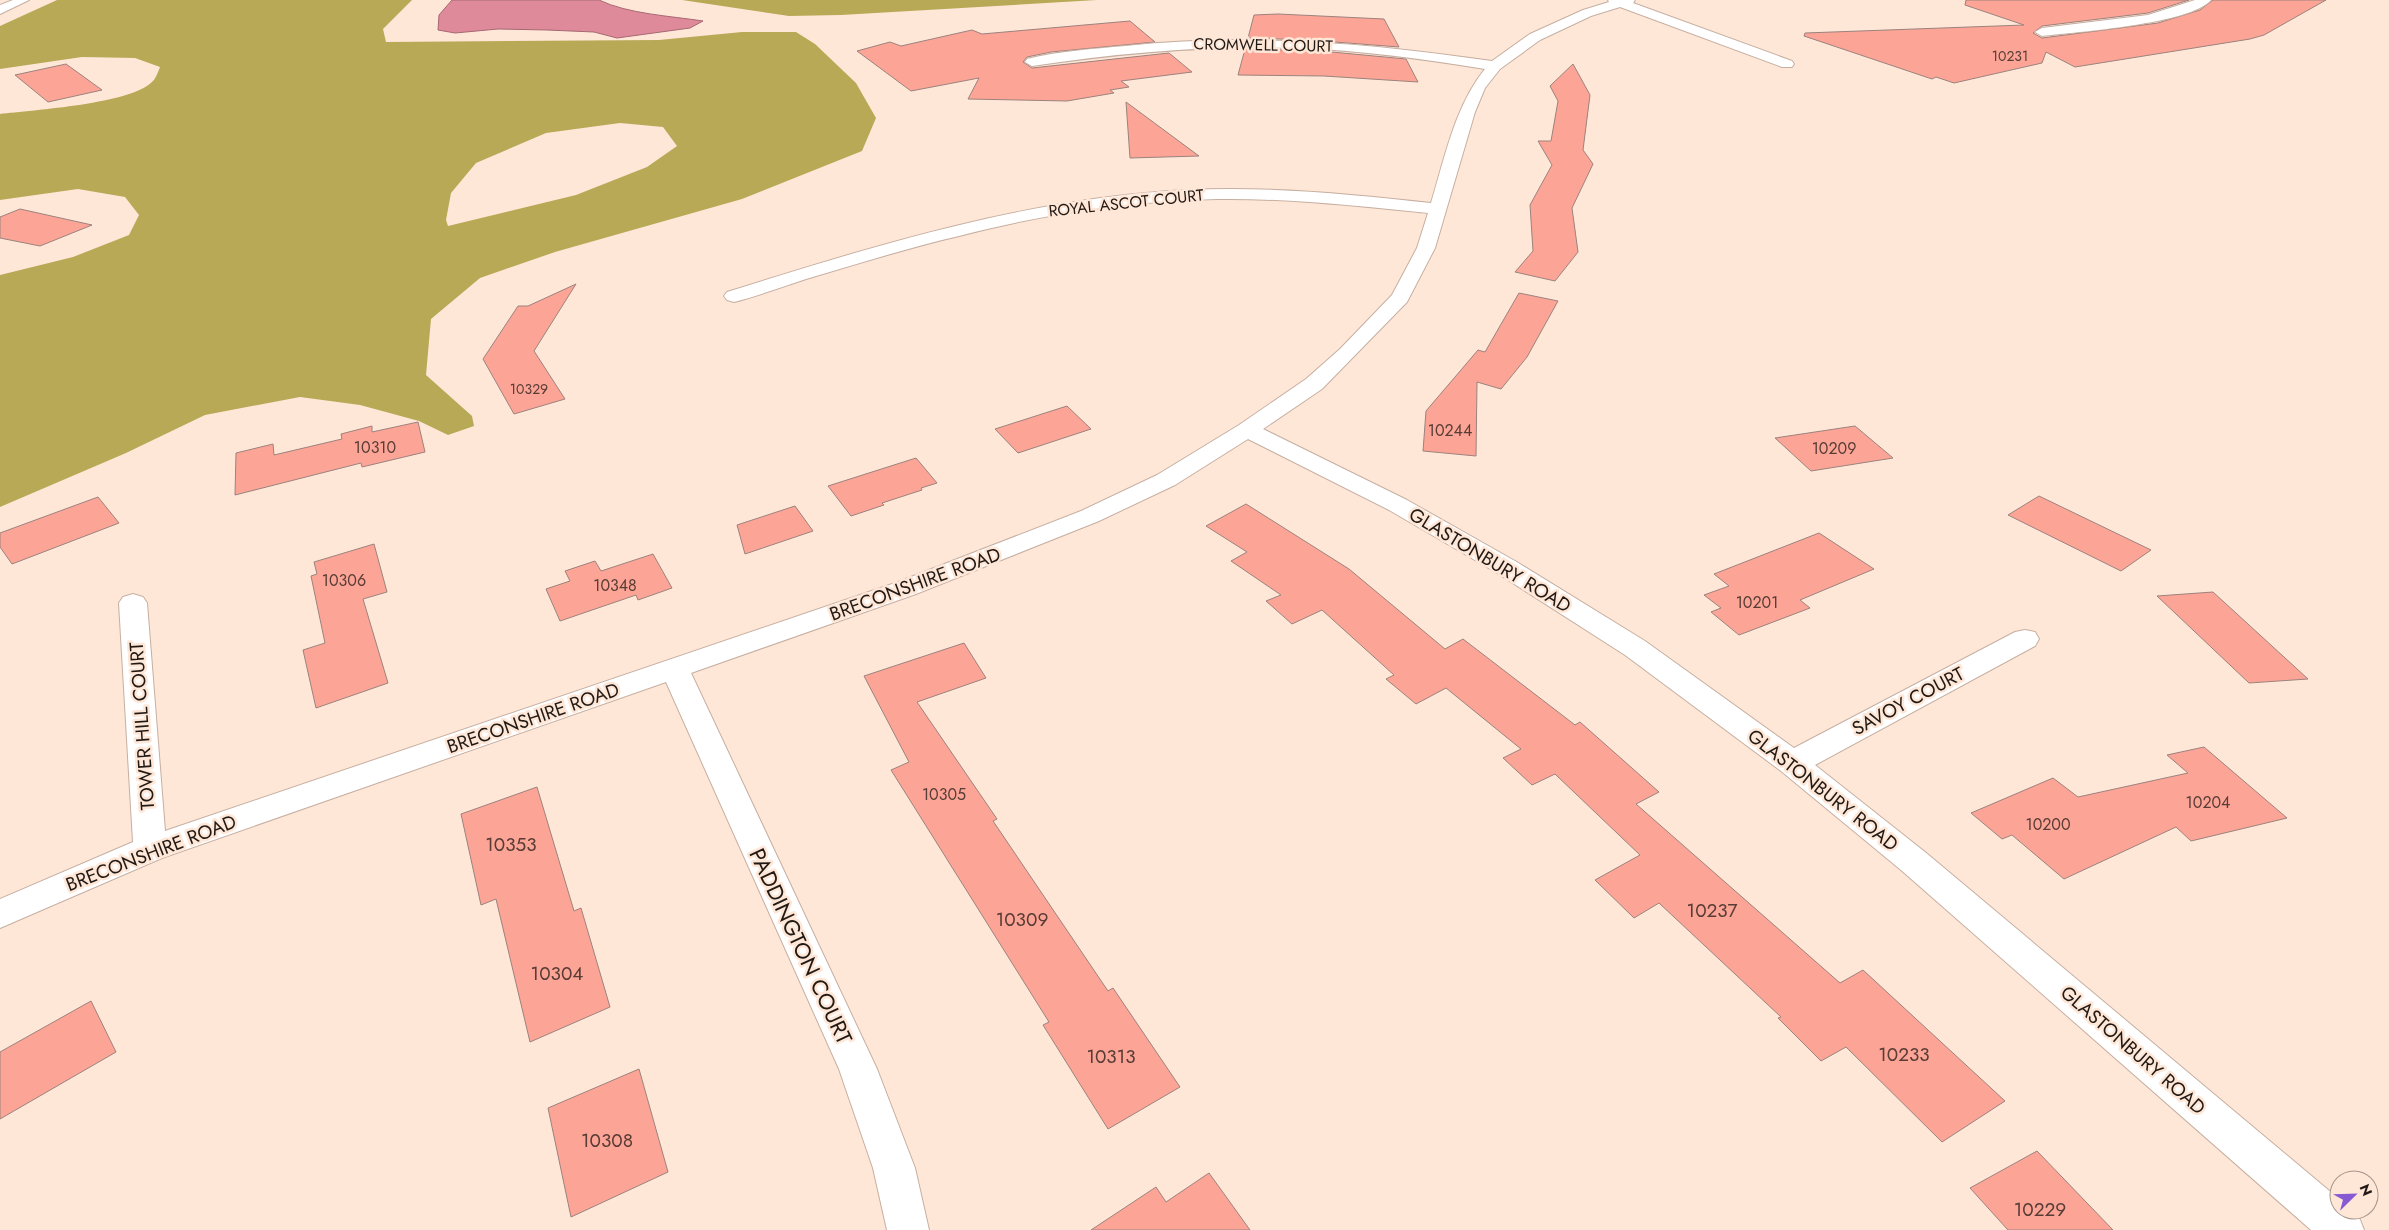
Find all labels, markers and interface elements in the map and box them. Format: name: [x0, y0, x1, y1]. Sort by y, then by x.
street label: CROMWELL COURT: [1193, 32, 1333, 58]
house number: 10231: [1992, 46, 2028, 66]
street label: ROYAL ASCOT COURT: [1047, 183, 1205, 223]
house number: 10329: [510, 379, 548, 399]
house number: 10244: [1428, 419, 1472, 442]
house number: 10310: [354, 436, 396, 459]
house number: 10209: [1812, 437, 1856, 460]
street label: GLASTONBURY ROAD: [1404, 501, 1576, 619]
street label: BRECONSHIRE ROAD: [826, 540, 1004, 628]
house number: 10306: [322, 569, 366, 592]
house number: 10348: [593, 574, 637, 597]
house number: 10201: [1736, 591, 1778, 614]
street label: TOWER HILL COURT: [123, 641, 161, 811]
street label: SAVOY COURT: [1847, 660, 1969, 742]
street label: BRECONSHIRE ROAD: [443, 676, 623, 760]
street label: GLASTONBURY ROAD: [1742, 723, 1904, 857]
house number: 10305: [922, 783, 966, 806]
house number: 10204: [2186, 791, 2230, 814]
street label: BRECONSHIRE ROAD: [62, 808, 240, 898]
house number: 10200: [2025, 813, 2071, 836]
house number: 10353: [485, 831, 537, 858]
street label: PADDINGTON COURT: [742, 843, 861, 1050]
house number: 10237: [1687, 897, 1737, 924]
house number: 10309: [996, 906, 1048, 933]
house number: 10304: [531, 960, 583, 987]
street label: GLASTONBURY ROAD: [2055, 979, 2212, 1121]
house number: 10233: [1878, 1041, 1930, 1068]
house number: 10313: [1086, 1043, 1136, 1070]
house number: 10308: [581, 1127, 633, 1154]
north arrow: [2329, 1170, 2379, 1220]
text: N: [2355, 1181, 2377, 1199]
house number: 10229: [2014, 1196, 2066, 1223]

